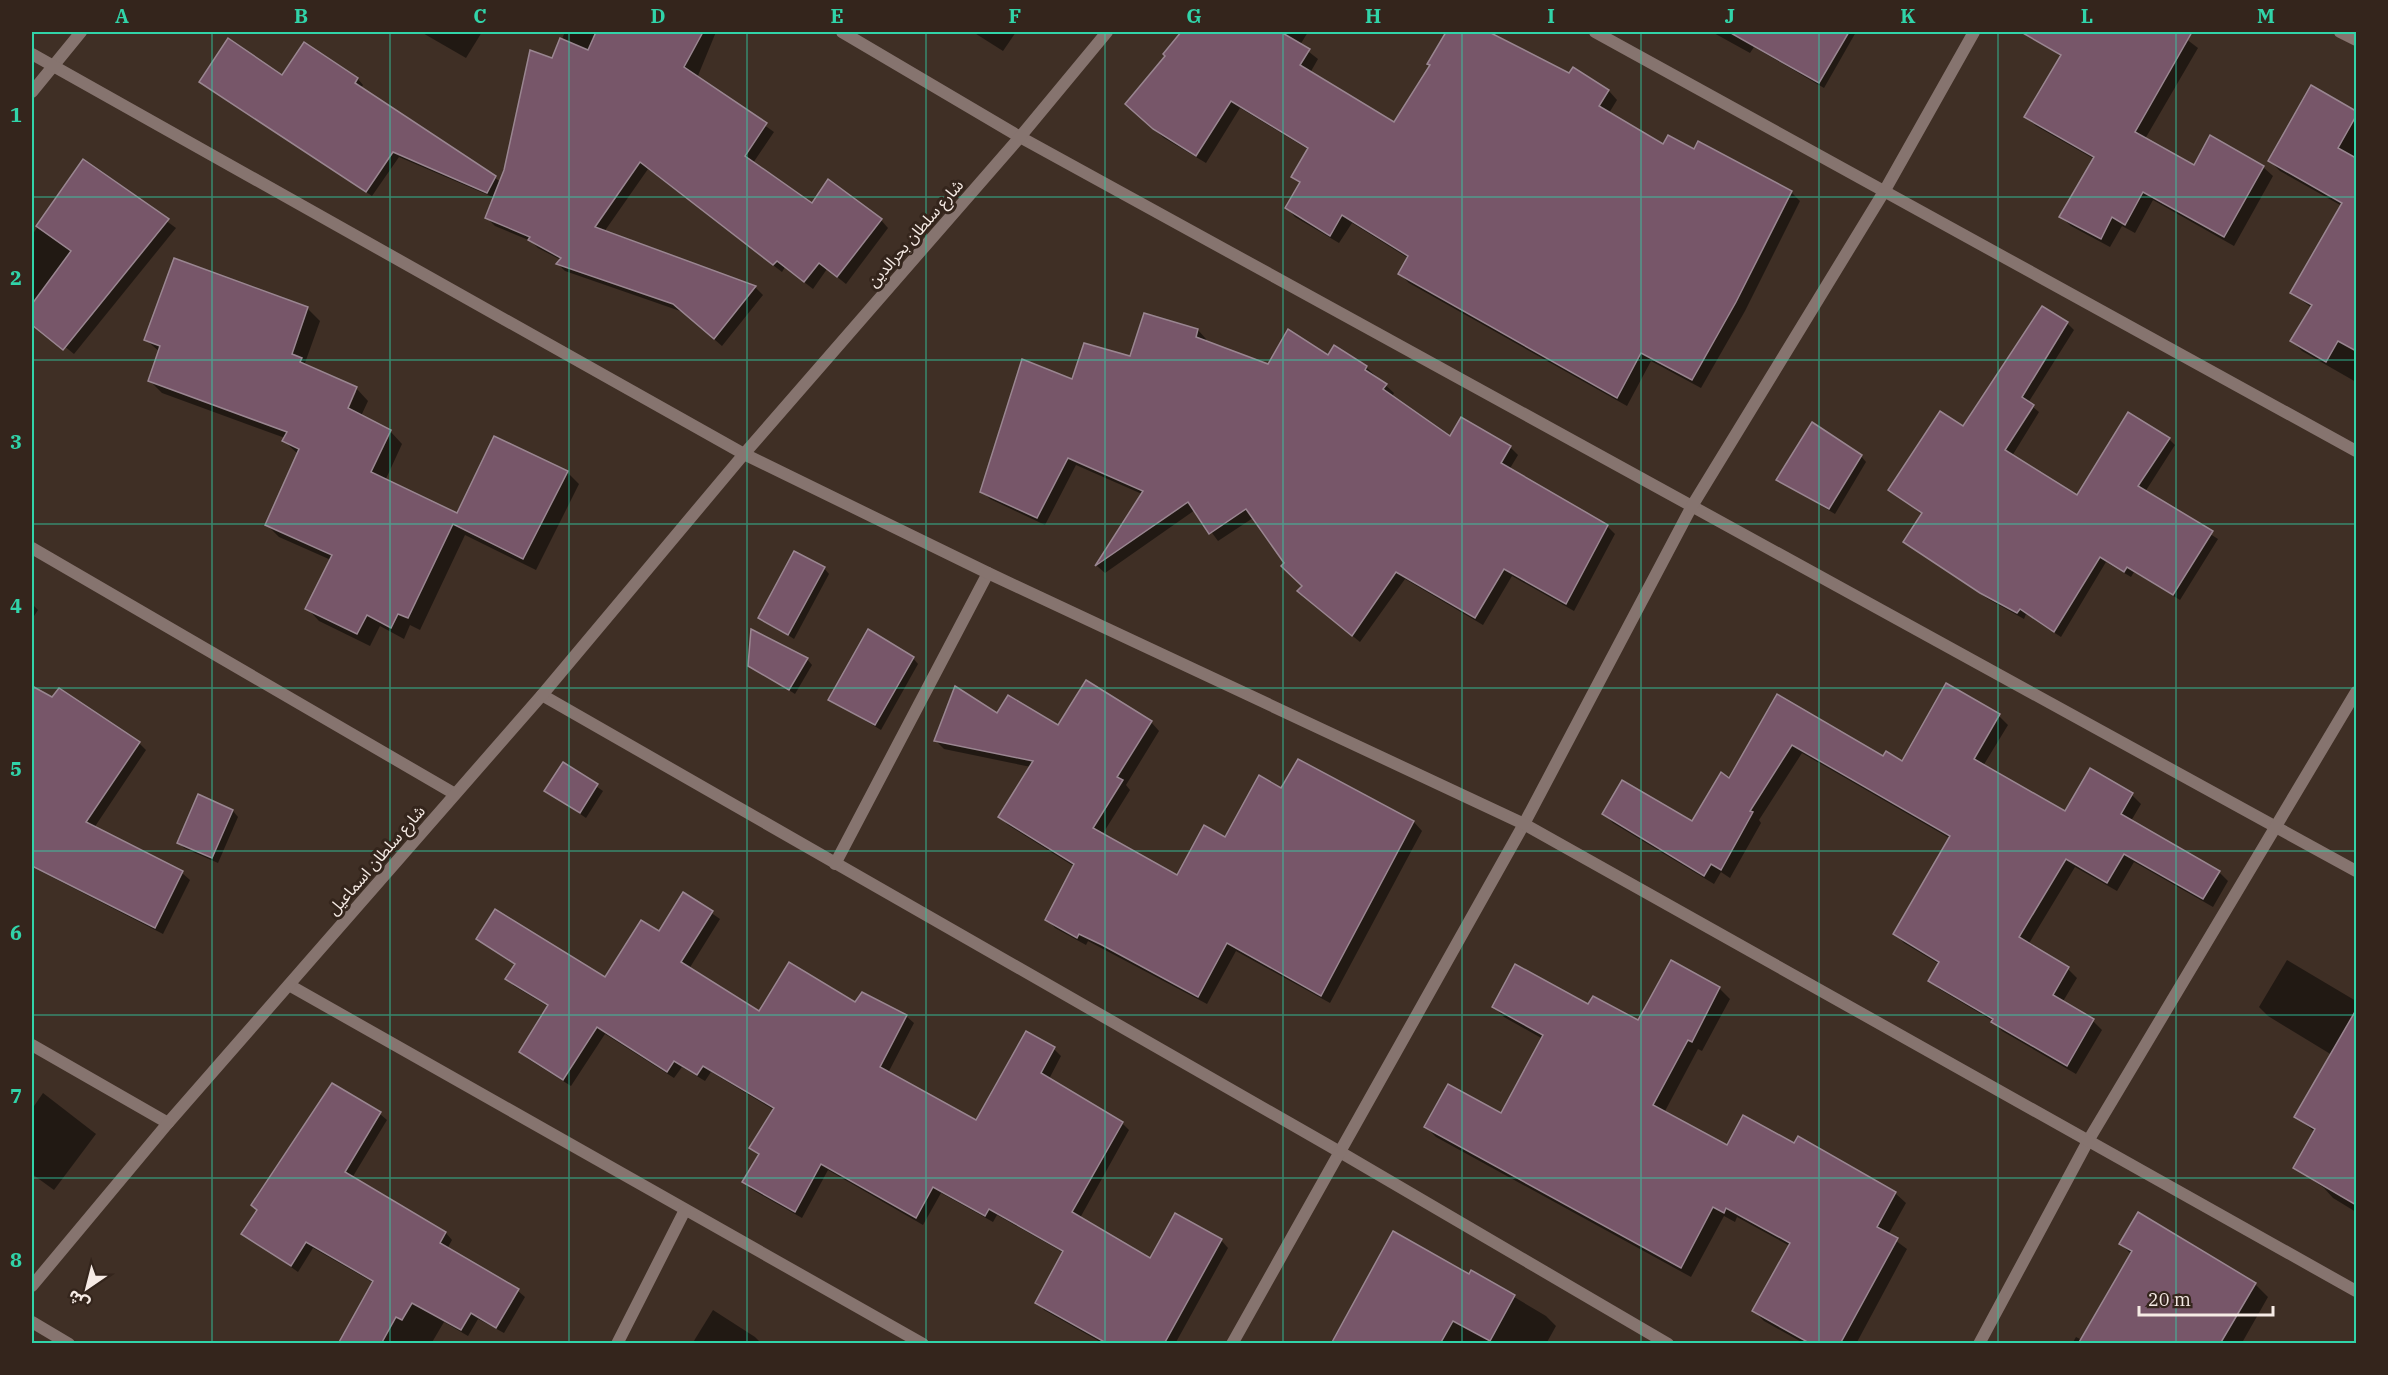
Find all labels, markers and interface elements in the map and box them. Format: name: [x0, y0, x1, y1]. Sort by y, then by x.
text: A: [115, 2, 129, 29]
text: B: [294, 2, 308, 29]
text: C: [473, 2, 487, 29]
text: D: [650, 2, 666, 29]
text: E: [830, 2, 844, 29]
text: F: [1009, 2, 1021, 29]
text: G: [1186, 2, 1202, 29]
text: H: [1365, 2, 1381, 29]
text: I: [1547, 2, 1555, 29]
text: J: [1725, 2, 1735, 29]
text: K: [1900, 2, 1916, 29]
text: L: [2081, 2, 2093, 29]
text: M: [2257, 2, 2275, 29]
text: 1: [10, 101, 22, 128]
street label: شارع سلطان بحرالدين: [863, 175, 970, 293]
text: 2: [10, 264, 22, 291]
text: 3: [10, 428, 22, 455]
text: 4: [10, 592, 22, 619]
text: 5: [10, 755, 22, 782]
street label: شارع سلطان اسماعيل: [323, 801, 431, 921]
text: 6: [10, 919, 22, 946]
text: 7: [10, 1082, 22, 1109]
text: 8: [10, 1246, 22, 1273]
north arrow: [57, 1258, 117, 1318]
scale bar: [2139, 1279, 2272, 1317]
text: ش: [64, 1286, 93, 1315]
text: 20 m: [2148, 1288, 2191, 1311]

